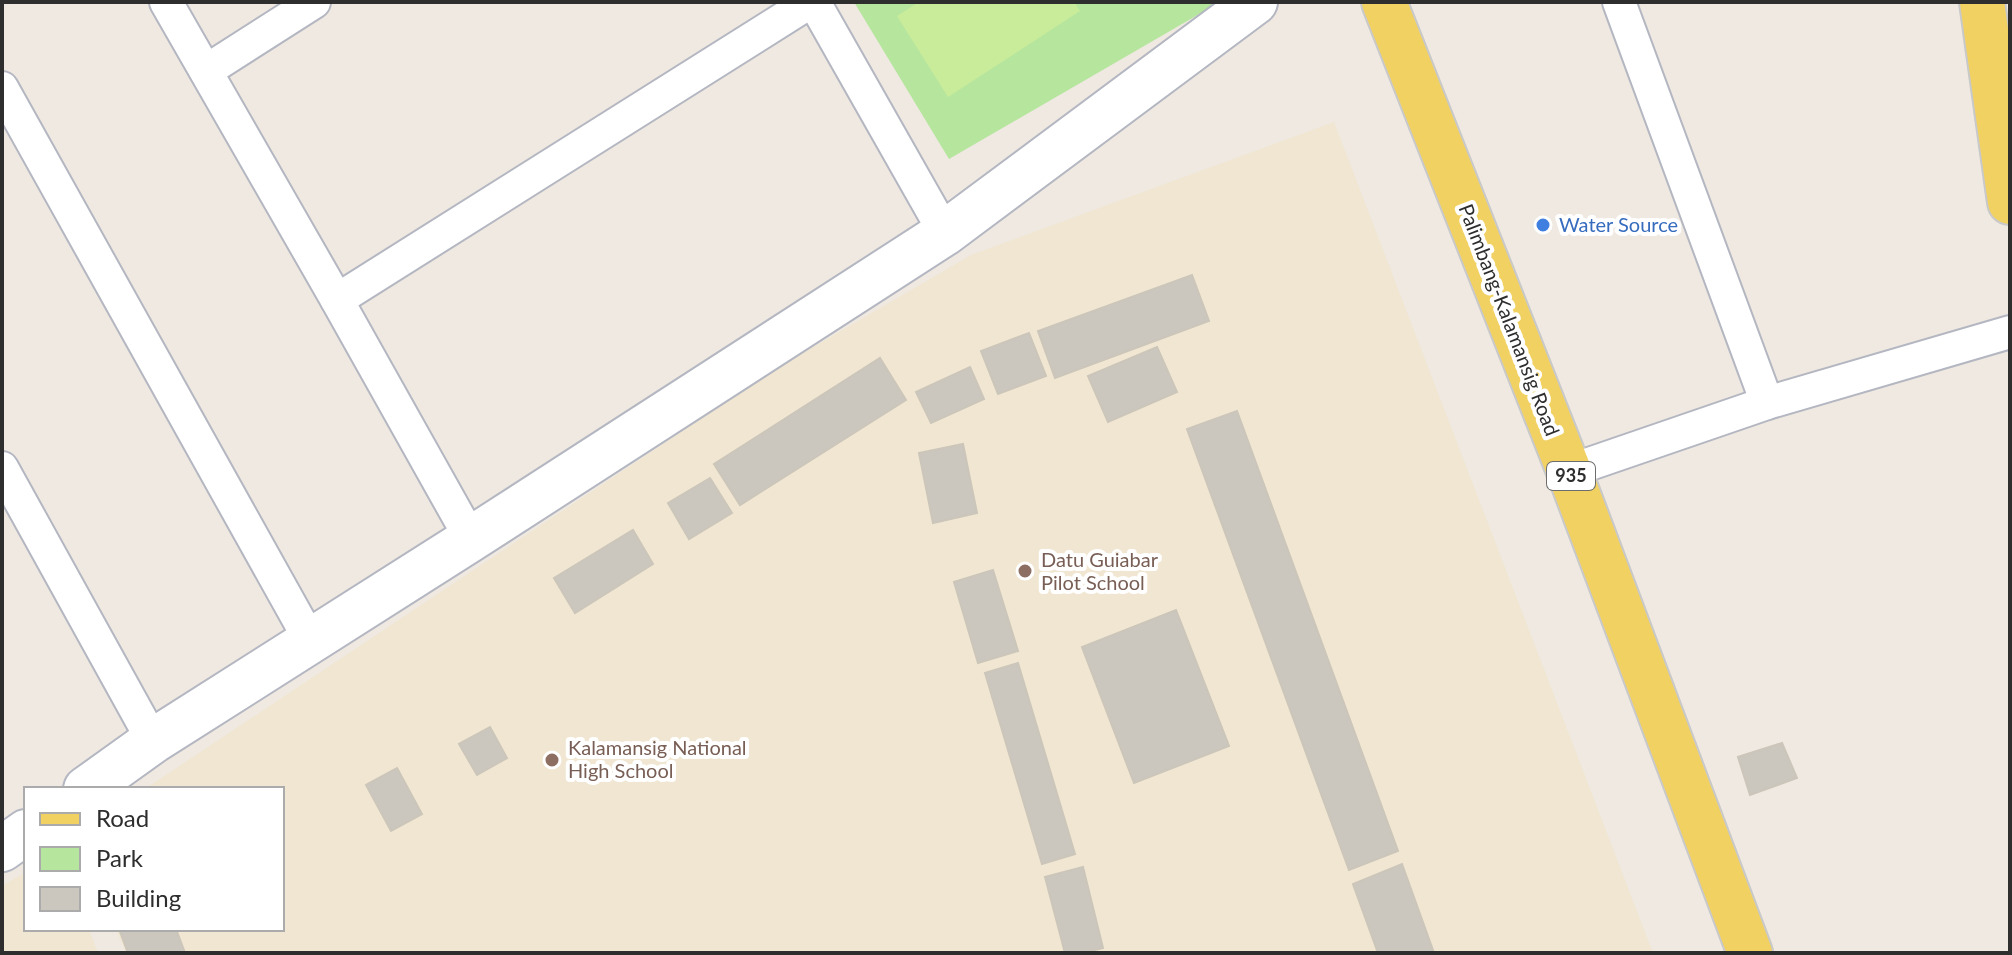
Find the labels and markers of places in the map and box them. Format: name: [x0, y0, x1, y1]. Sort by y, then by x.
place label: Water Source: [1559, 212, 1678, 236]
marker: Water Source: [1534, 216, 1552, 234]
place label: Datu Guiabar Pilot School: [1041, 547, 1159, 594]
marker: Datu Guiabar Pilot School: [1016, 562, 1034, 580]
place label: Kalamansig National High School: [568, 735, 747, 782]
marker: Kalamansig National High School: [543, 751, 561, 769]

